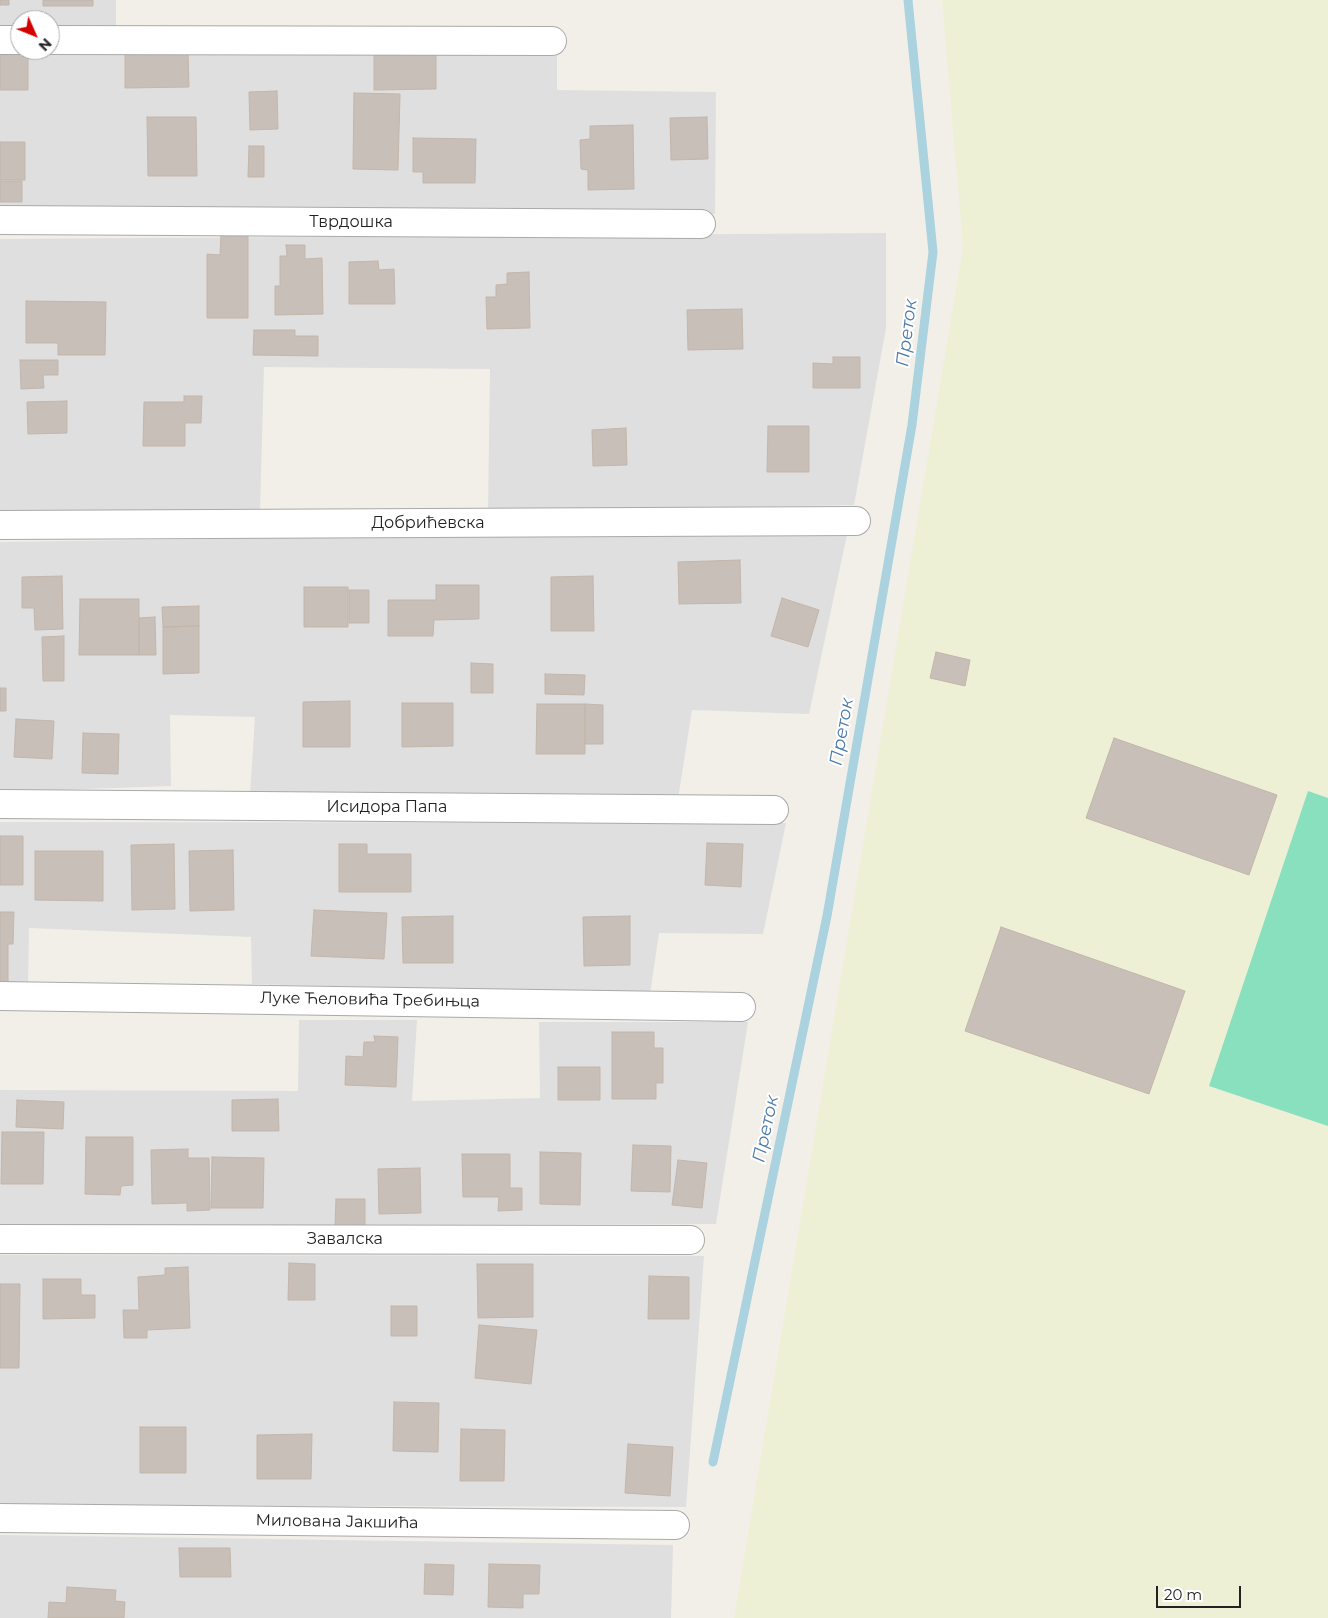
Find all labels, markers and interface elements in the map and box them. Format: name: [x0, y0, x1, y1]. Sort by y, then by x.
north arrow: [10, 10, 60, 60]
text: N: [35, 34, 55, 55]
street label: Тврдошка: [309, 212, 393, 232]
water label: Преток: [892, 298, 922, 368]
street label: Добрићевска: [372, 513, 484, 533]
water label: Преток: [825, 697, 859, 767]
street label: Исидора Папа: [327, 797, 447, 817]
street label: Луке Ћеловића Требињца: [260, 988, 480, 1012]
water label: Преток: [748, 1093, 784, 1165]
street label: Завалска: [307, 1229, 383, 1249]
street label: Милована Јакшића: [255, 1511, 419, 1533]
scale bar: [1158, 1576, 1243, 1608]
text: 20 m: [1164, 1585, 1202, 1604]

